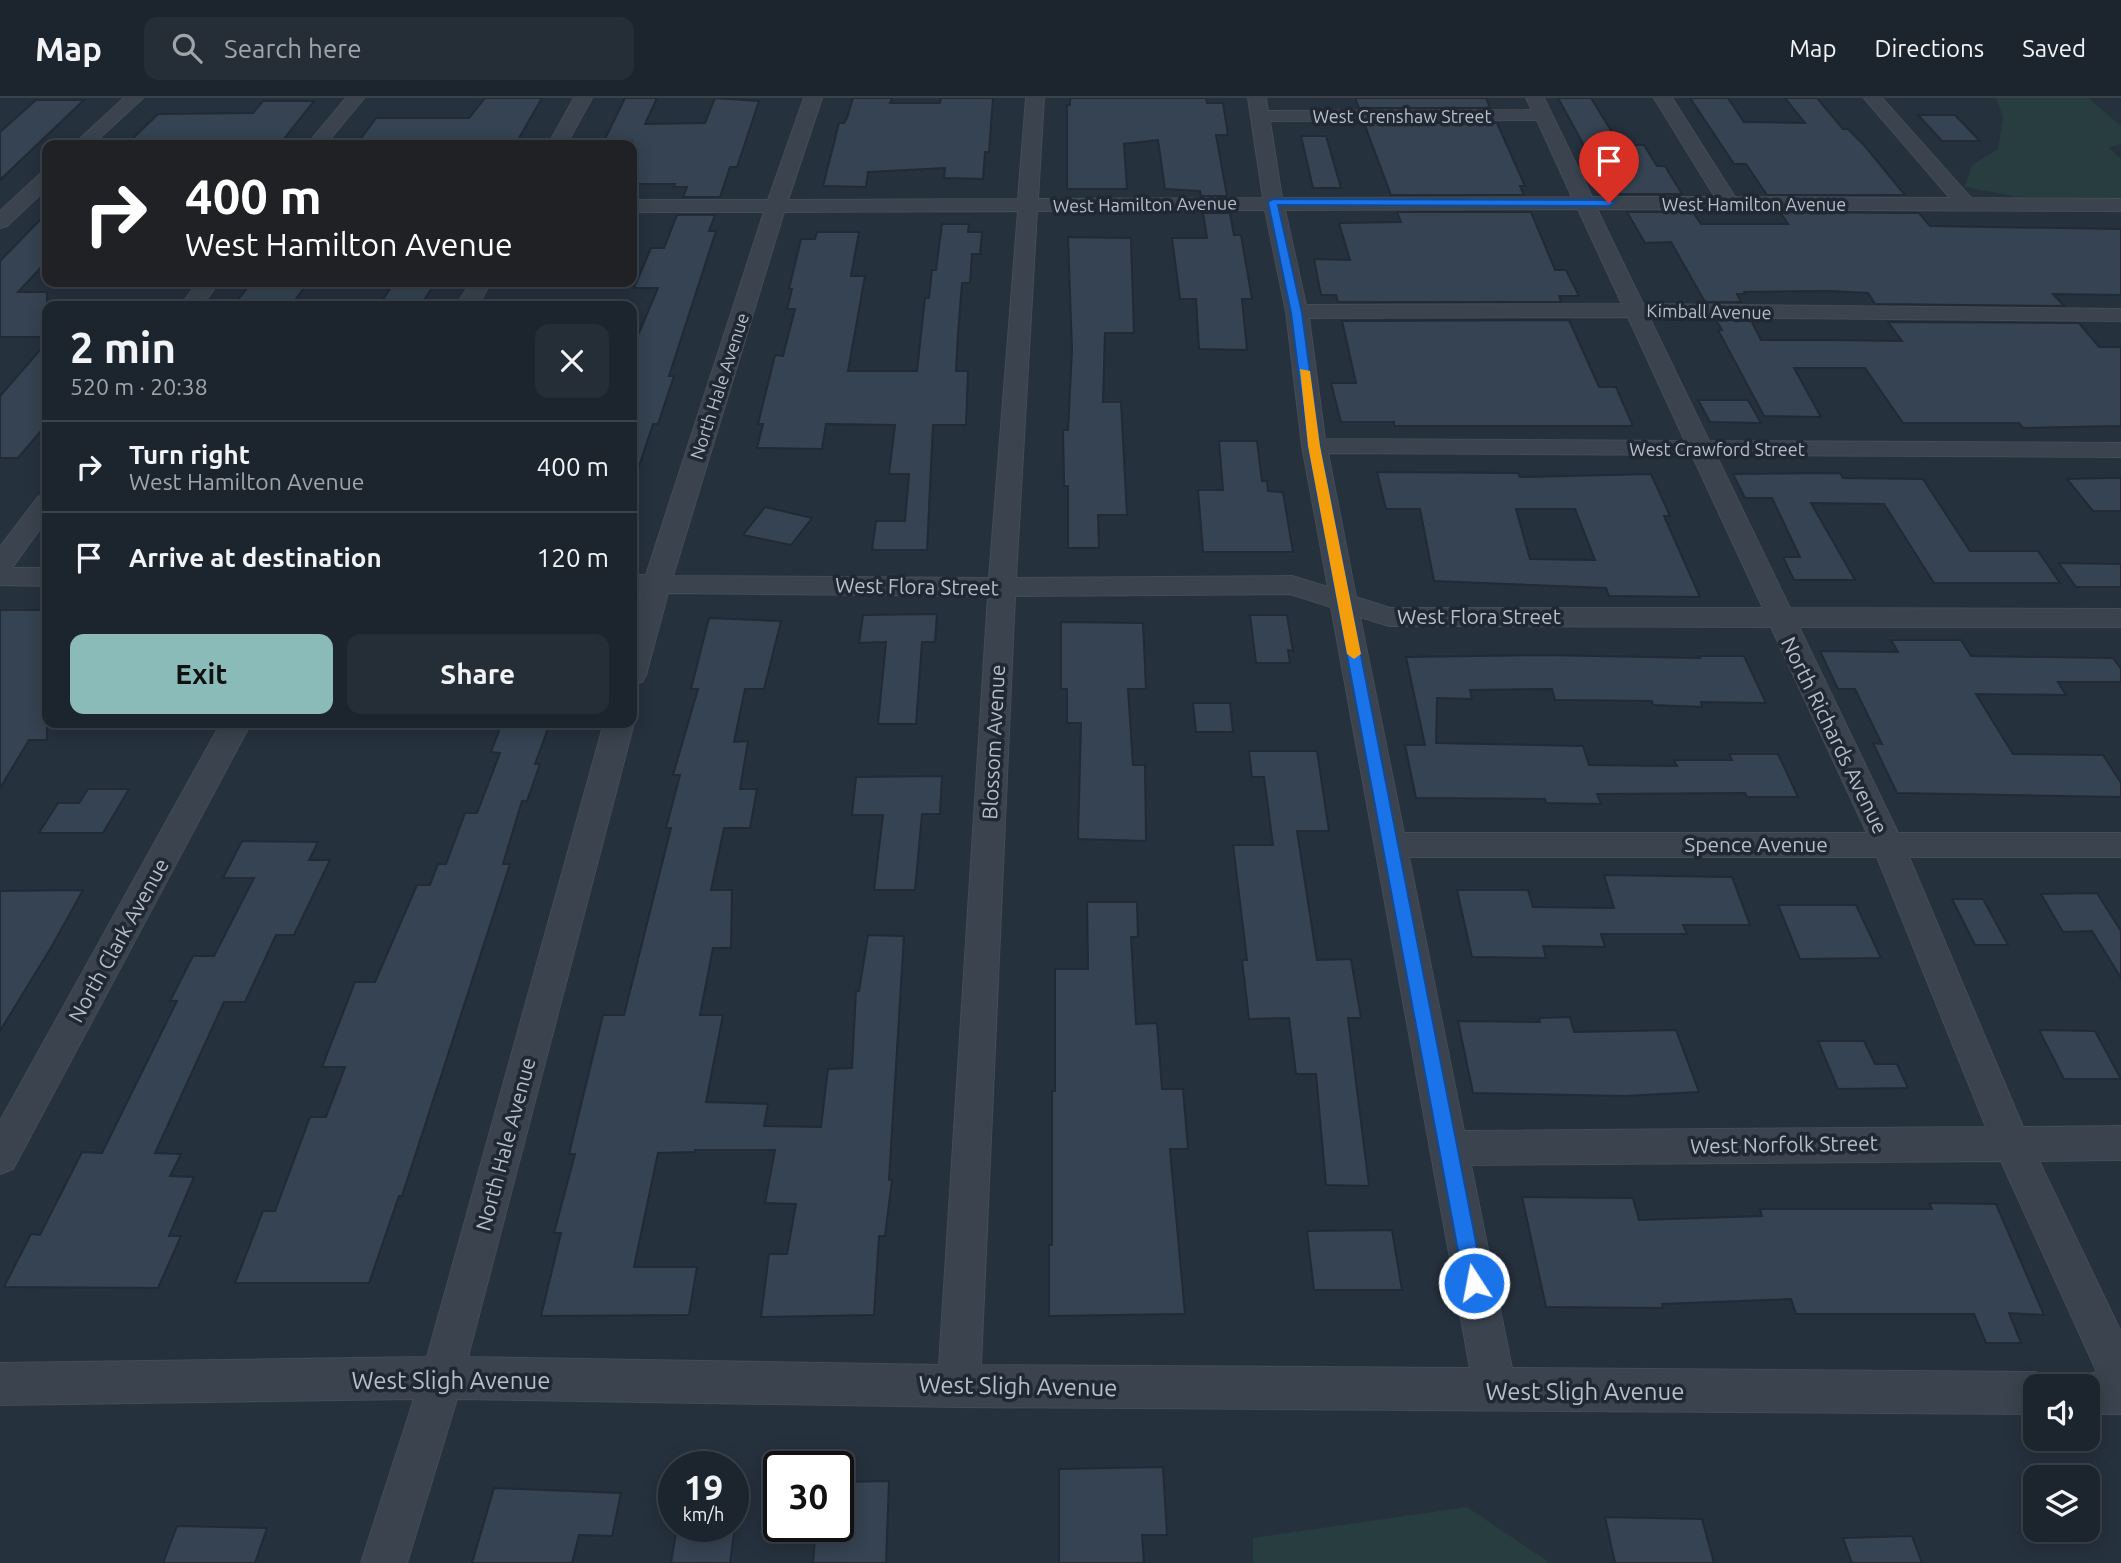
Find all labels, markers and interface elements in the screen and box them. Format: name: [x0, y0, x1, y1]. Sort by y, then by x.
search box: [144, 17, 634, 80]
icon: search: [168, 29, 206, 67]
text: Map: [35, 30, 102, 67]
text: Search here: [224, 34, 362, 63]
text: Map: [1789, 35, 1836, 62]
text: Directions: [1874, 35, 1984, 62]
text: Saved: [2022, 35, 2086, 62]
street label: West Crenshaw Street: [1312, 106, 1492, 126]
pin: [1579, 131, 1639, 203]
icon: arrive: [1590, 142, 1628, 180]
icon: right: [70, 168, 161, 259]
text: 400 m: [185, 168, 322, 223]
street label: West Hamilton Avenue: [1053, 192, 1237, 216]
street label: West Hamilton Avenue: [1662, 194, 1846, 214]
text: West Hamilton Avenue: [185, 226, 513, 262]
street label: Kimball Avenue: [1646, 300, 1772, 322]
street label: North Hale Avenue: [686, 310, 752, 462]
text: 2 min: [70, 324, 176, 371]
button: close: [535, 324, 609, 398]
text: 520 m · 20:38: [70, 374, 208, 399]
street label: West Crawford Street: [1629, 439, 1805, 459]
text: Turn right: [129, 440, 250, 469]
icon: right: [70, 448, 108, 486]
text: 400 m: [537, 452, 609, 481]
text: West Hamilton Avenue: [129, 469, 365, 494]
icon: arrive: [70, 539, 108, 577]
text: Arrive at destination: [129, 543, 382, 572]
text: 120 m: [537, 543, 609, 572]
street label: West Flora Street: [835, 573, 999, 599]
street label: West Flora Street: [1397, 604, 1561, 628]
street label: North Richards Avenue: [1777, 633, 1893, 837]
button: Exit: [70, 634, 333, 714]
button: Share: [347, 634, 609, 714]
street label: Blossom Avenue: [977, 664, 1009, 820]
street label: Spence Avenue: [1684, 832, 1828, 856]
street label: North Clark Avenue: [63, 854, 173, 1026]
street label: North Hale Avenue: [470, 1055, 540, 1233]
street label: West Norfolk Street: [1690, 1130, 1878, 1158]
position arrow: [1437, 1246, 1511, 1320]
street label: West Sligh Avenue: [352, 1367, 550, 1394]
street label: West Sligh Avenue: [918, 1371, 1118, 1401]
map controls: [2023, 1374, 2100, 1542]
button: sound: [2023, 1374, 2100, 1451]
street label: West Sligh Avenue: [1486, 1378, 1684, 1405]
speed limit sign: 30: [763, 1451, 854, 1542]
button: layers: [2023, 1465, 2100, 1542]
text: 19: [684, 1467, 723, 1507]
text: km/h: [683, 1504, 724, 1524]

